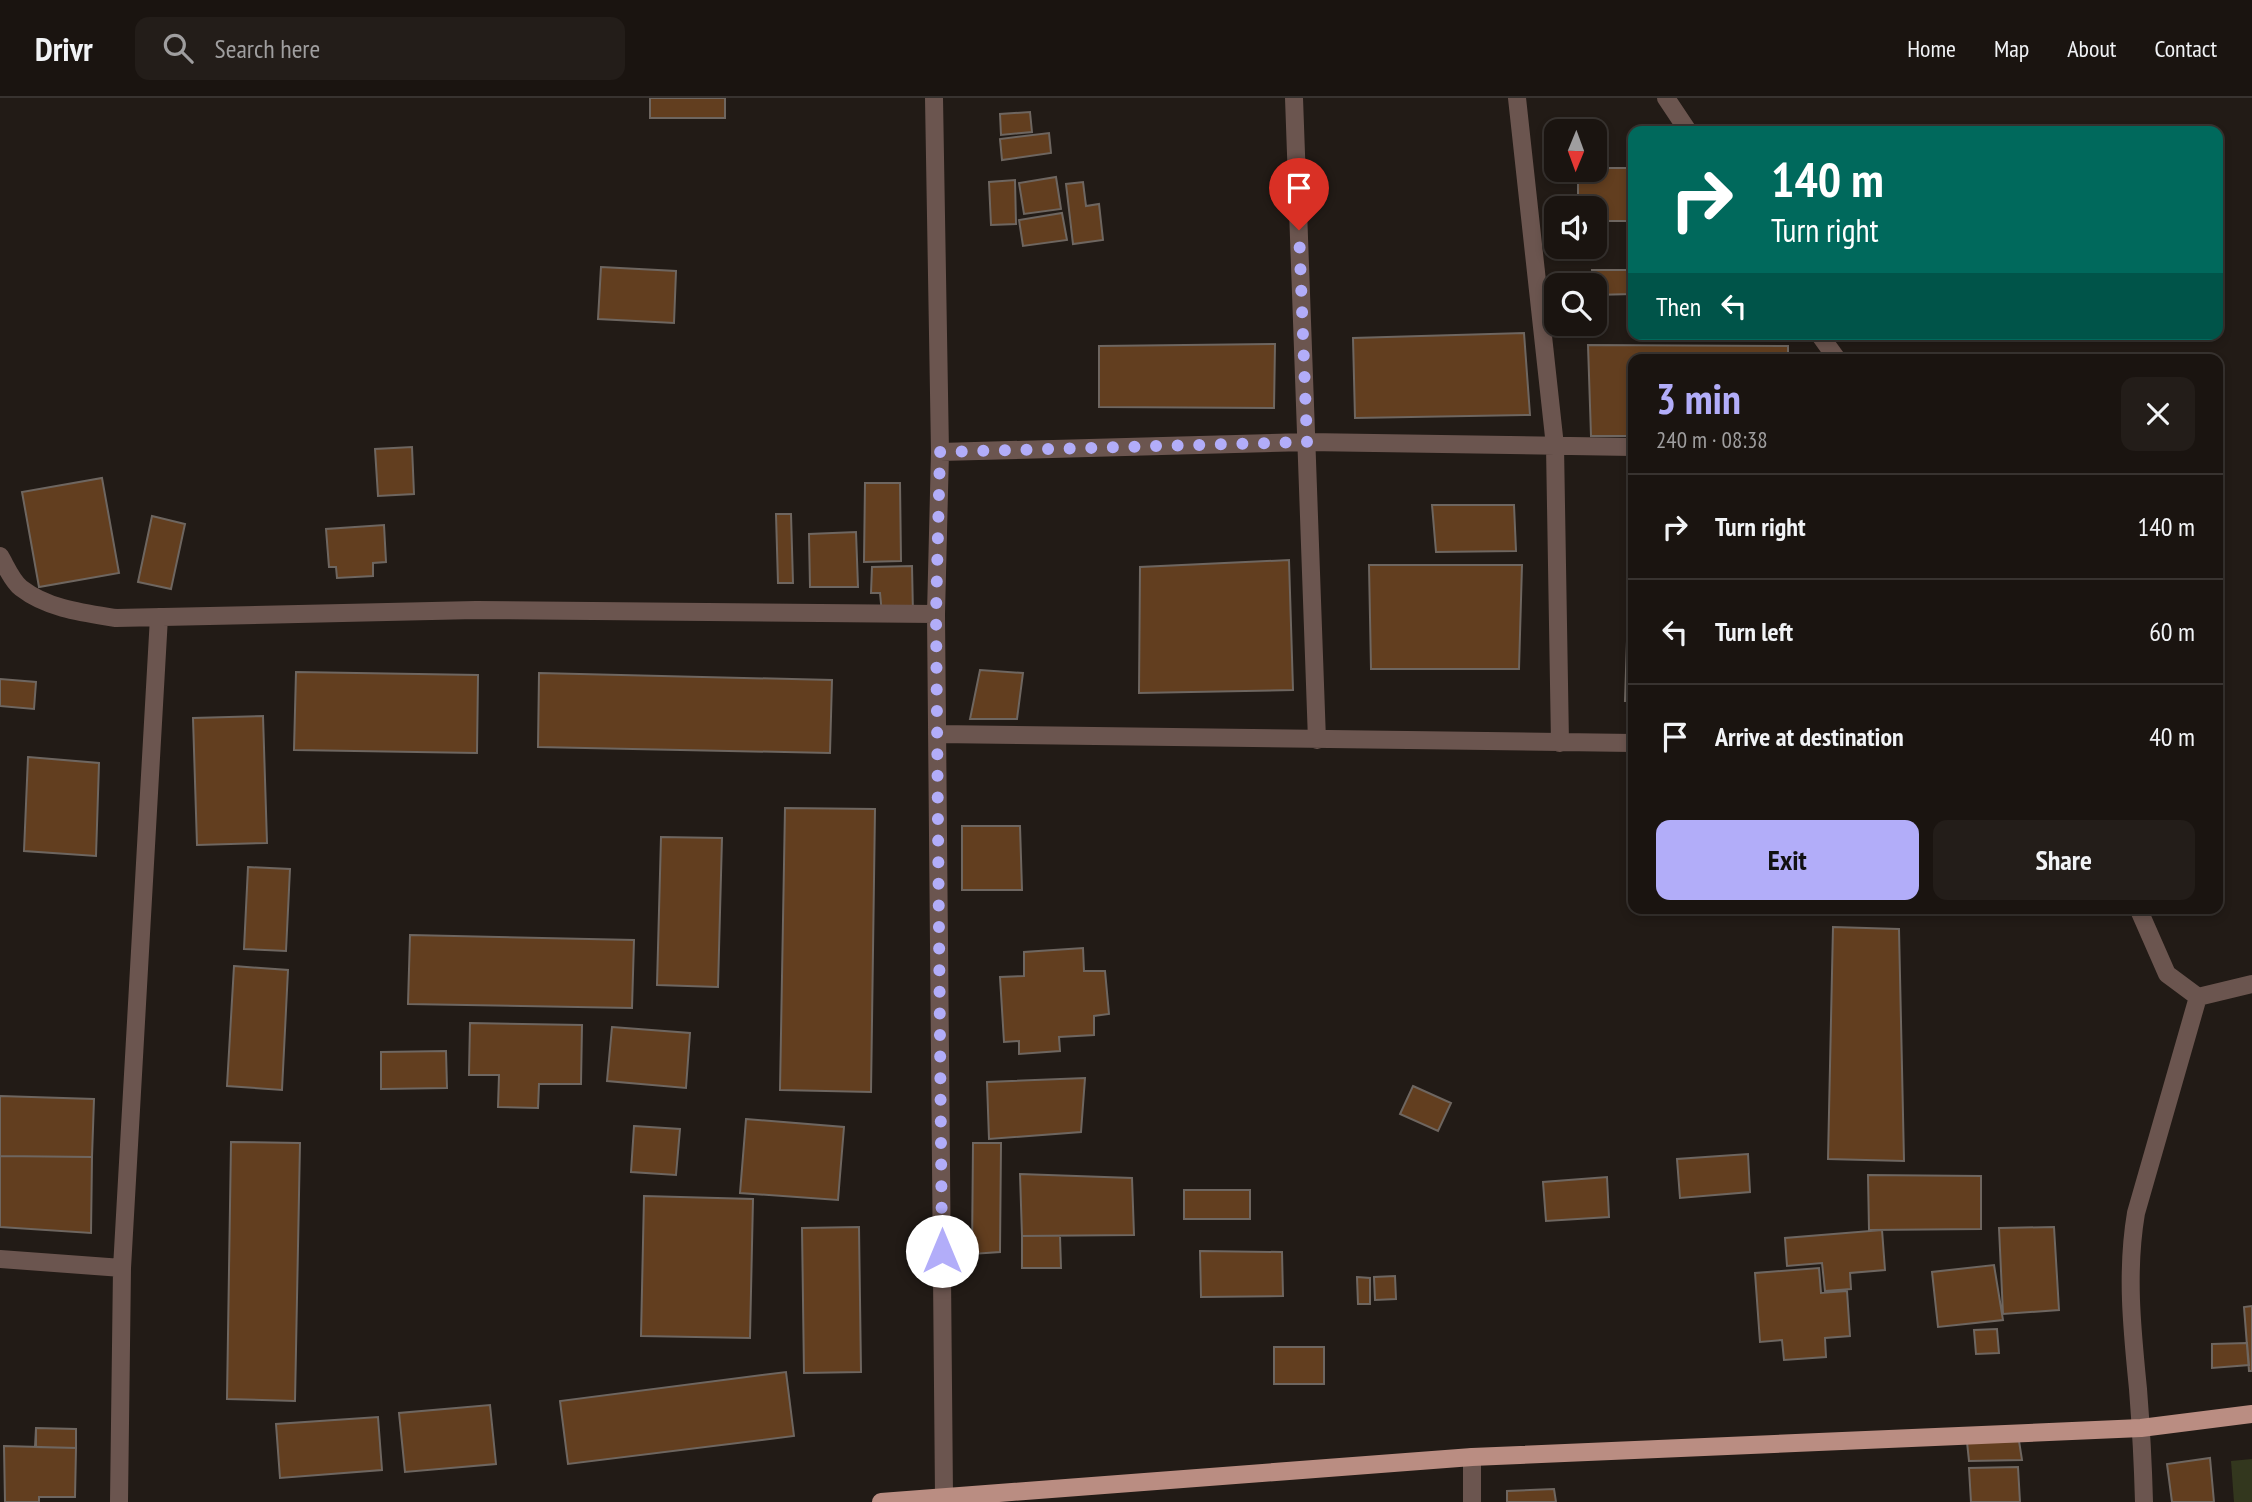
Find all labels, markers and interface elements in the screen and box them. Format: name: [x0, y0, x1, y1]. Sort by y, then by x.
search box: [135, 17, 625, 80]
text: Drivr: [35, 27, 93, 70]
icon: search: [159, 29, 197, 67]
text: Search here: [215, 32, 320, 65]
text: Home: [1907, 33, 1956, 64]
text: Map: [1994, 33, 2029, 64]
text: About: [2067, 33, 2116, 64]
text: Contact: [2154, 33, 2217, 64]
north arrow: [1544, 119, 1606, 182]
map controls: [1544, 119, 1607, 336]
text: 140 m: [1771, 147, 1884, 211]
icon: right: [1656, 154, 1747, 245]
pin: [1269, 158, 1329, 230]
icon: arrive: [1280, 169, 1318, 207]
button: sound: [1544, 196, 1607, 259]
text: Turn right: [1771, 209, 1879, 251]
button: search: [1544, 273, 1607, 336]
icon: left: [1715, 287, 1753, 325]
text: Then: [1656, 290, 1701, 323]
text: 3 min: [1656, 371, 1741, 426]
button: close: [2121, 377, 2195, 451]
text: 240 m · 08:38: [1656, 425, 1768, 454]
icon: right: [1656, 508, 1694, 546]
text: Turn right: [1715, 510, 1806, 543]
text: 140 m: [2137, 510, 2195, 543]
icon: left: [1656, 613, 1694, 651]
text: Turn left: [1715, 615, 1793, 648]
text: 60 m: [2149, 615, 2195, 648]
icon: arrive: [1656, 718, 1694, 756]
text: Arrive at destination: [1715, 720, 1904, 753]
text: 40 m: [2149, 720, 2195, 753]
button: Exit: [1656, 820, 1919, 900]
button: Share: [1933, 820, 2195, 900]
position arrow: [905, 1214, 979, 1288]

